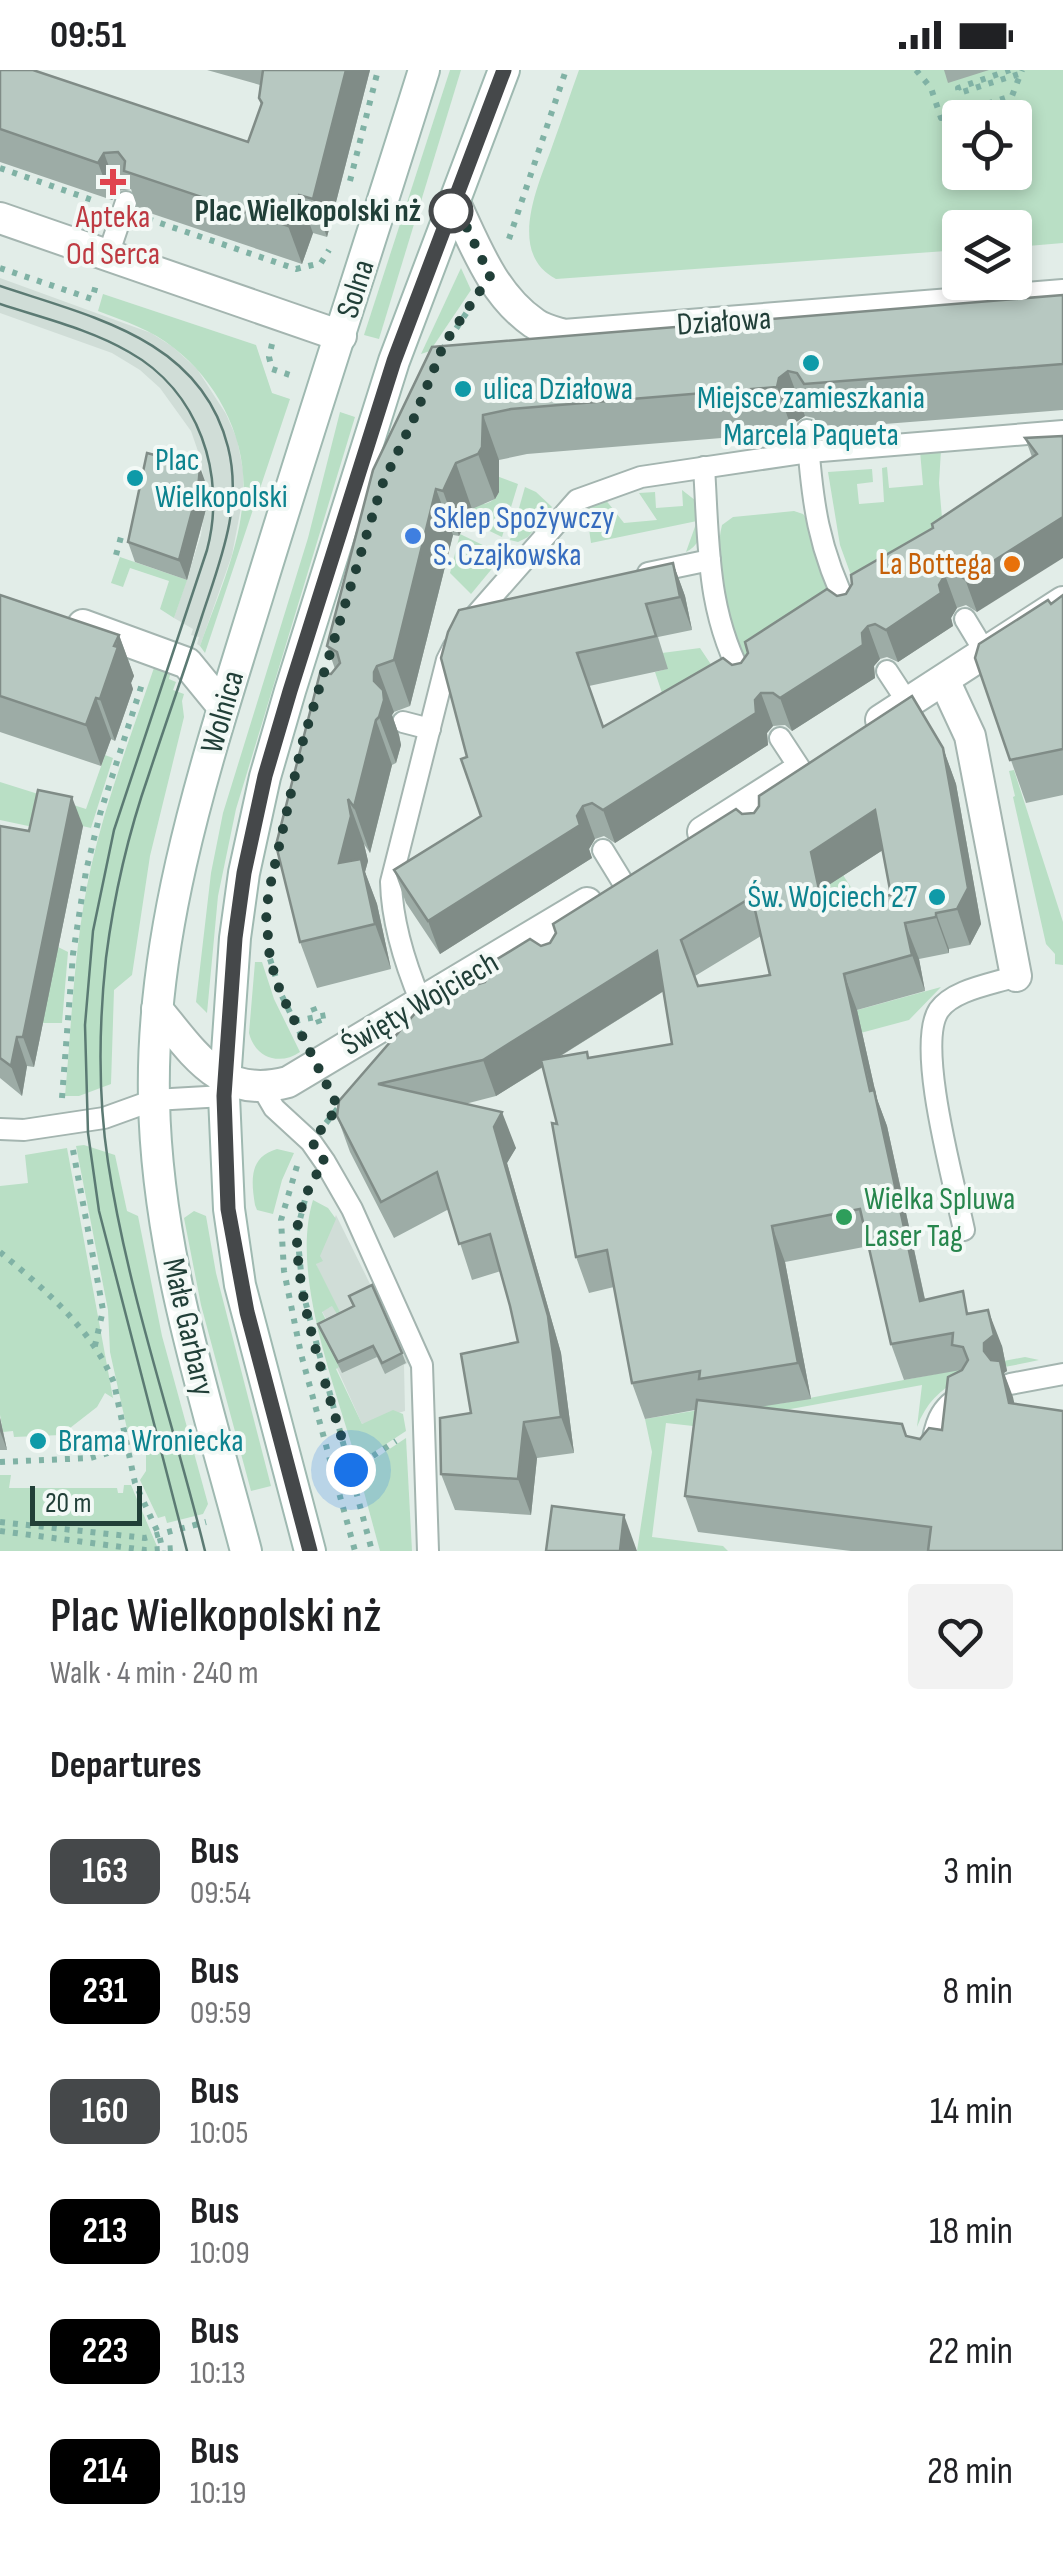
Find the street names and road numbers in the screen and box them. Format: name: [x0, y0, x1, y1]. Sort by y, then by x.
street label: Solna: [328, 255, 384, 323]
street label: Działowa: [676, 299, 772, 345]
street label: Wolnica: [193, 666, 253, 758]
street label: Święty Wojciech: [334, 943, 506, 1065]
street label: Małe Garbary: [153, 1254, 223, 1400]

